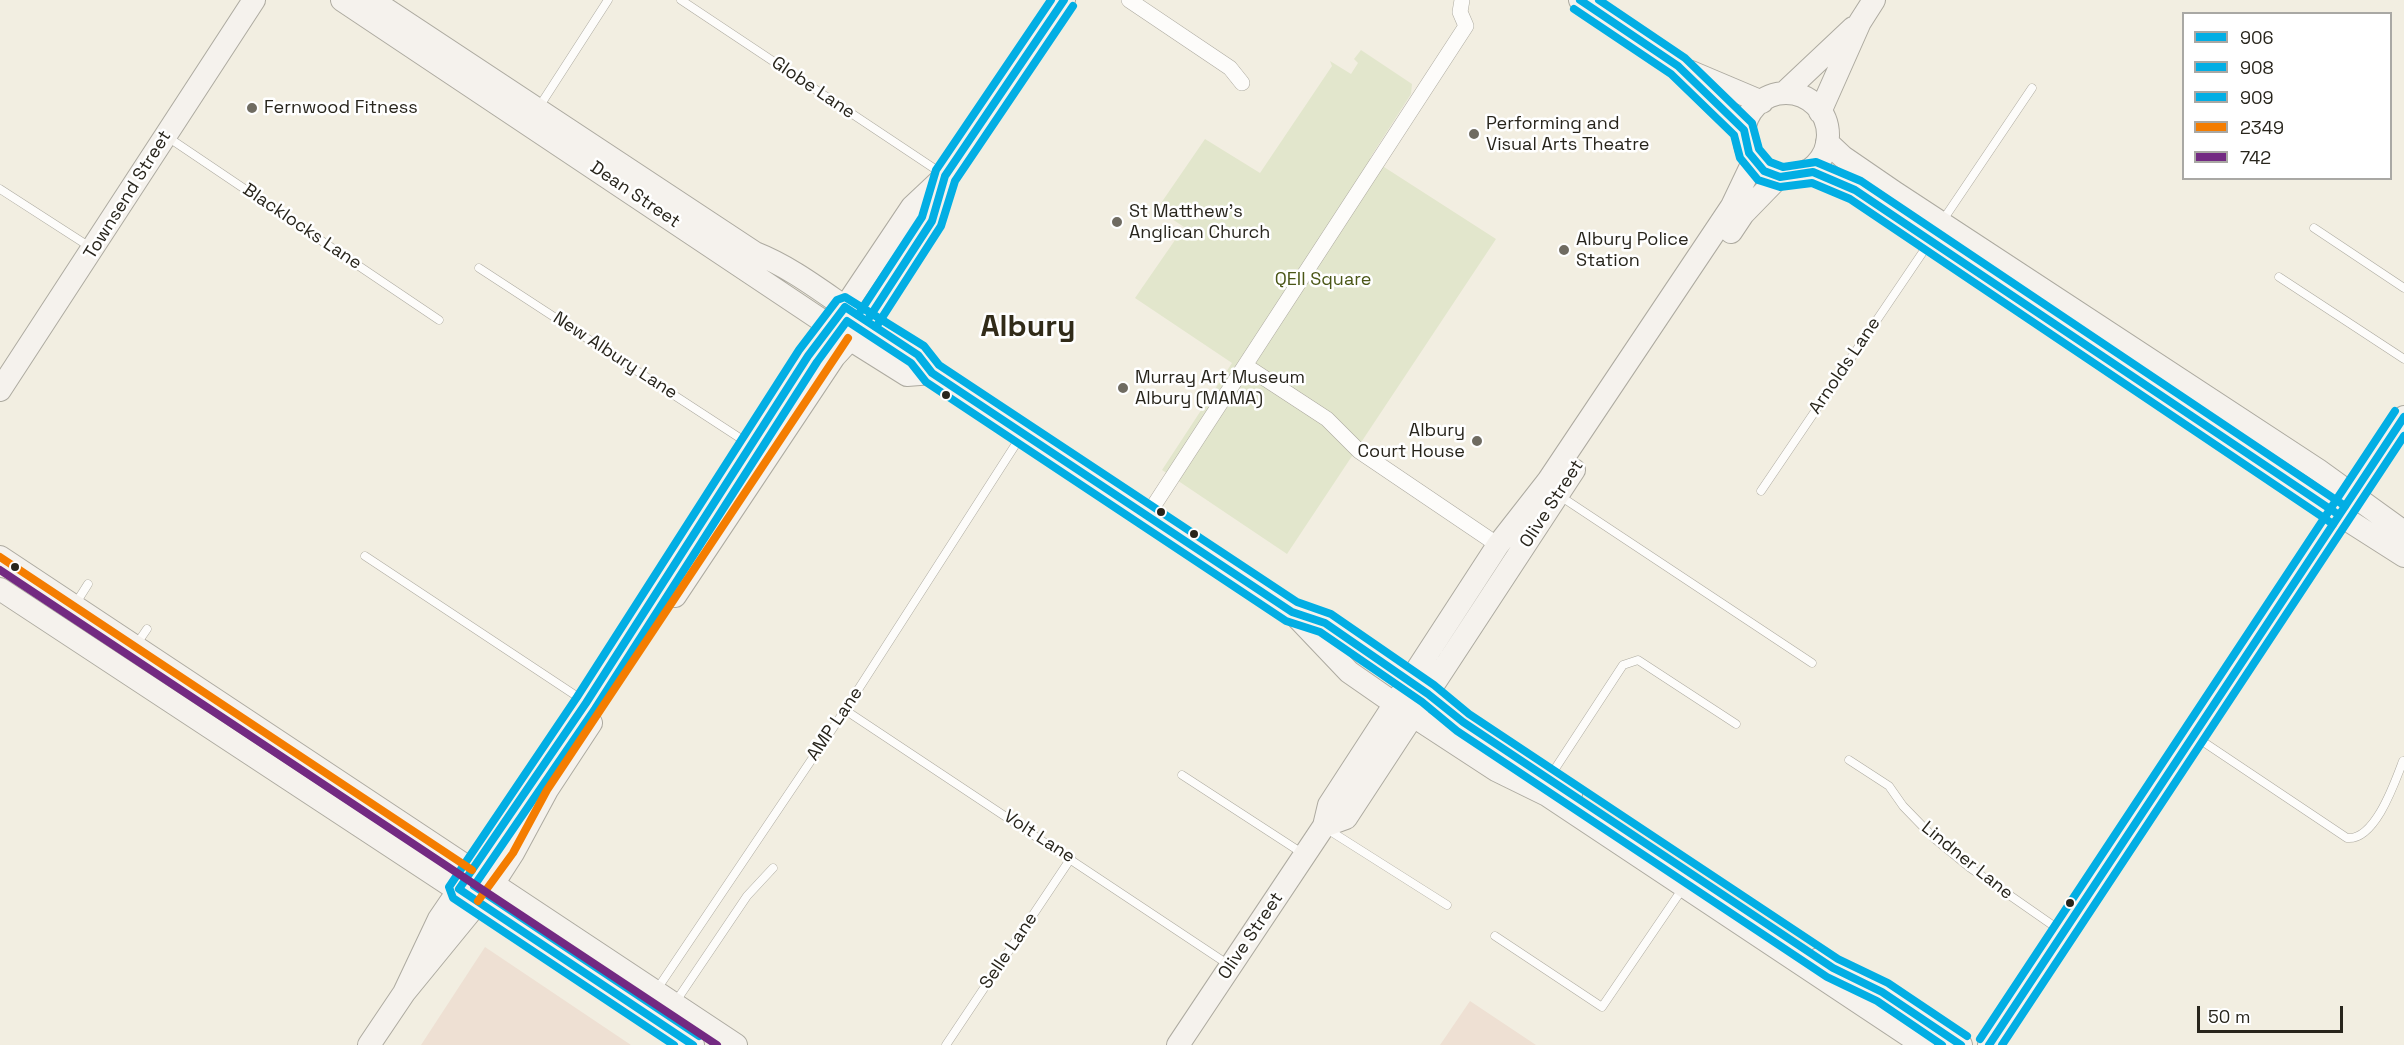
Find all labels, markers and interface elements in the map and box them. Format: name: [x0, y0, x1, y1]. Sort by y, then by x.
legend: [2182, 12, 2392, 180]
text: 906: [2240, 26, 2274, 49]
street label: Globe Lane: [767, 52, 859, 124]
text: 908: [2240, 56, 2274, 79]
text: 909: [2240, 86, 2274, 109]
place label: Fernwood Fitness: [264, 97, 418, 119]
marker: Fernwood Fitness: [245, 101, 259, 115]
place label: Performing and Visual Arts Theatre: [1486, 113, 1649, 156]
text: 2349: [2240, 116, 2284, 139]
street label: Townsend Street: [80, 127, 176, 263]
marker: Performing and Visual Arts Theatre: [1467, 127, 1481, 141]
text: 742: [2240, 146, 2271, 169]
street label: Dean Street: [586, 157, 684, 233]
street label: Blacklocks Lane: [239, 179, 365, 275]
place label: St Matthew's Anglican Church: [1129, 201, 1270, 244]
marker: St Matthew's Anglican Church: [1110, 215, 1124, 229]
place label: Albury Police Station: [1576, 229, 1689, 272]
marker: Albury Police Station: [1557, 243, 1571, 257]
park label: QEII Square: [1275, 269, 1371, 291]
street label: New Albury Lane: [549, 308, 681, 404]
district label: Albury: [981, 310, 1075, 346]
street label: Arnolds Lane: [1805, 313, 1885, 419]
place label: Murray Art Museum Albury (MAMA): [1135, 367, 1305, 410]
marker: Murray Art Museum Albury (MAMA): [1116, 381, 1130, 395]
unlabelled marker: [940, 389, 952, 401]
place label: Albury Court House: [1358, 420, 1465, 462]
marker: Albury Court House: [1470, 434, 1484, 448]
street label: Olive Street: [1516, 456, 1588, 552]
unlabelled marker: [1155, 506, 1167, 518]
unlabelled marker: [1188, 528, 1200, 540]
unlabelled marker: [9, 561, 21, 573]
street label: AMP Lane: [802, 683, 868, 765]
street label: Volt Lane: [999, 806, 1079, 868]
street label: Lindner Lane: [1917, 817, 2017, 905]
street label: Olive Street: [1214, 888, 1288, 984]
unlabelled marker: [2064, 897, 2076, 909]
street label: Selle Lane: [976, 909, 1042, 993]
scale bar: [2200, 994, 2346, 1032]
text: 50 m: [2208, 1005, 2250, 1028]

